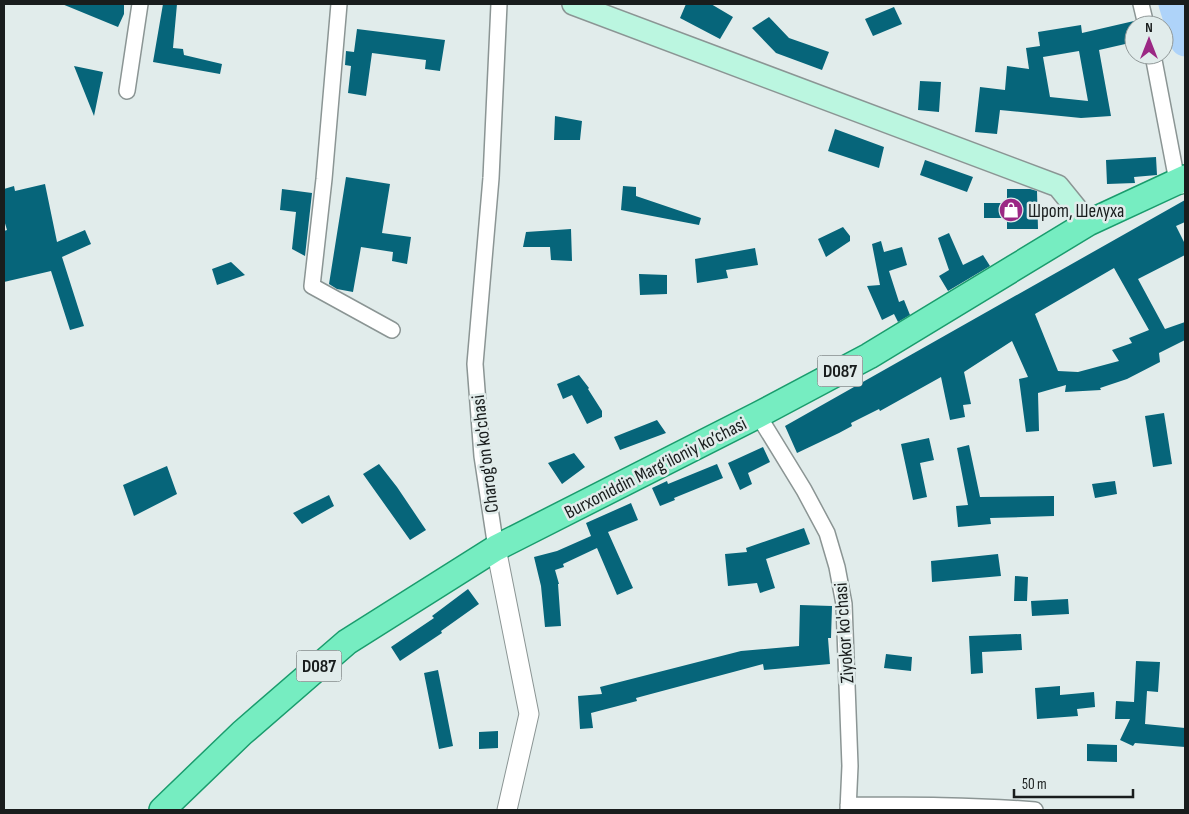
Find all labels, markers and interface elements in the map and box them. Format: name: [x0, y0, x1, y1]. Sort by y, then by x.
north arrow: [1124, 15, 1174, 65]
text: N: [1145, 19, 1153, 36]
shop icon: Шрот, Шелуха: [998, 197, 1024, 223]
place label: Шрот, Шелуха: [1028, 200, 1124, 223]
road number: D087: [818, 356, 862, 386]
street label: Charog'on ko'chasi: [467, 394, 504, 514]
street label: Burxoniddin Marg’iloniy ko’chasi: [561, 412, 751, 524]
street label: Ziyokor ko'chasi: [830, 582, 859, 684]
road number: D087: [296, 650, 342, 681]
scale bar: [1014, 766, 1133, 798]
text: 50 m: [1022, 775, 1047, 794]

